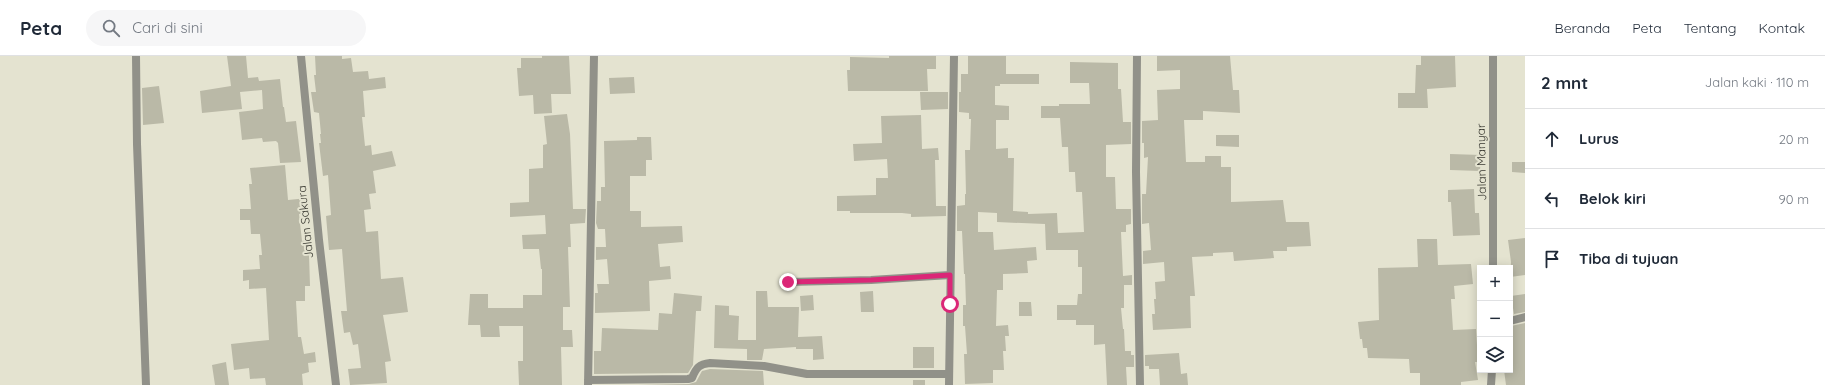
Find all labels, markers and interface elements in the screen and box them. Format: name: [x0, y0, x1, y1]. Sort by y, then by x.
search box: [86, 10, 366, 46]
text: Peta: [20, 16, 62, 40]
icon: search: [100, 17, 122, 39]
text: Cari di sini: [132, 18, 203, 37]
text: Beranda: [1555, 19, 1610, 37]
text: Peta: [1632, 19, 1662, 37]
text: Tentang: [1684, 19, 1737, 37]
text: Kontak: [1759, 19, 1805, 37]
text: 2 mnt: [1541, 72, 1588, 93]
text: Jalan kaki · 110 m: [1705, 74, 1809, 90]
street label: Jalan Manyar: [1473, 123, 1489, 201]
icon: ahead: [1541, 128, 1563, 150]
text: Lurus: [1579, 129, 1619, 148]
text: 20 m: [1779, 131, 1809, 147]
street label: Jalan Sakura: [294, 185, 316, 259]
icon: left: [1541, 188, 1563, 210]
text: Belok kiri: [1579, 189, 1646, 208]
text: 90 m: [1779, 191, 1809, 207]
icon: arrive: [1541, 248, 1563, 270]
text: Tiba di tujuan: [1579, 249, 1678, 268]
map controls: [1477, 265, 1513, 373]
button: +: [1477, 265, 1513, 301]
route end: [779, 273, 797, 291]
route start: [941, 295, 959, 313]
button: −: [1477, 301, 1513, 337]
button: layers: [1477, 337, 1513, 373]

